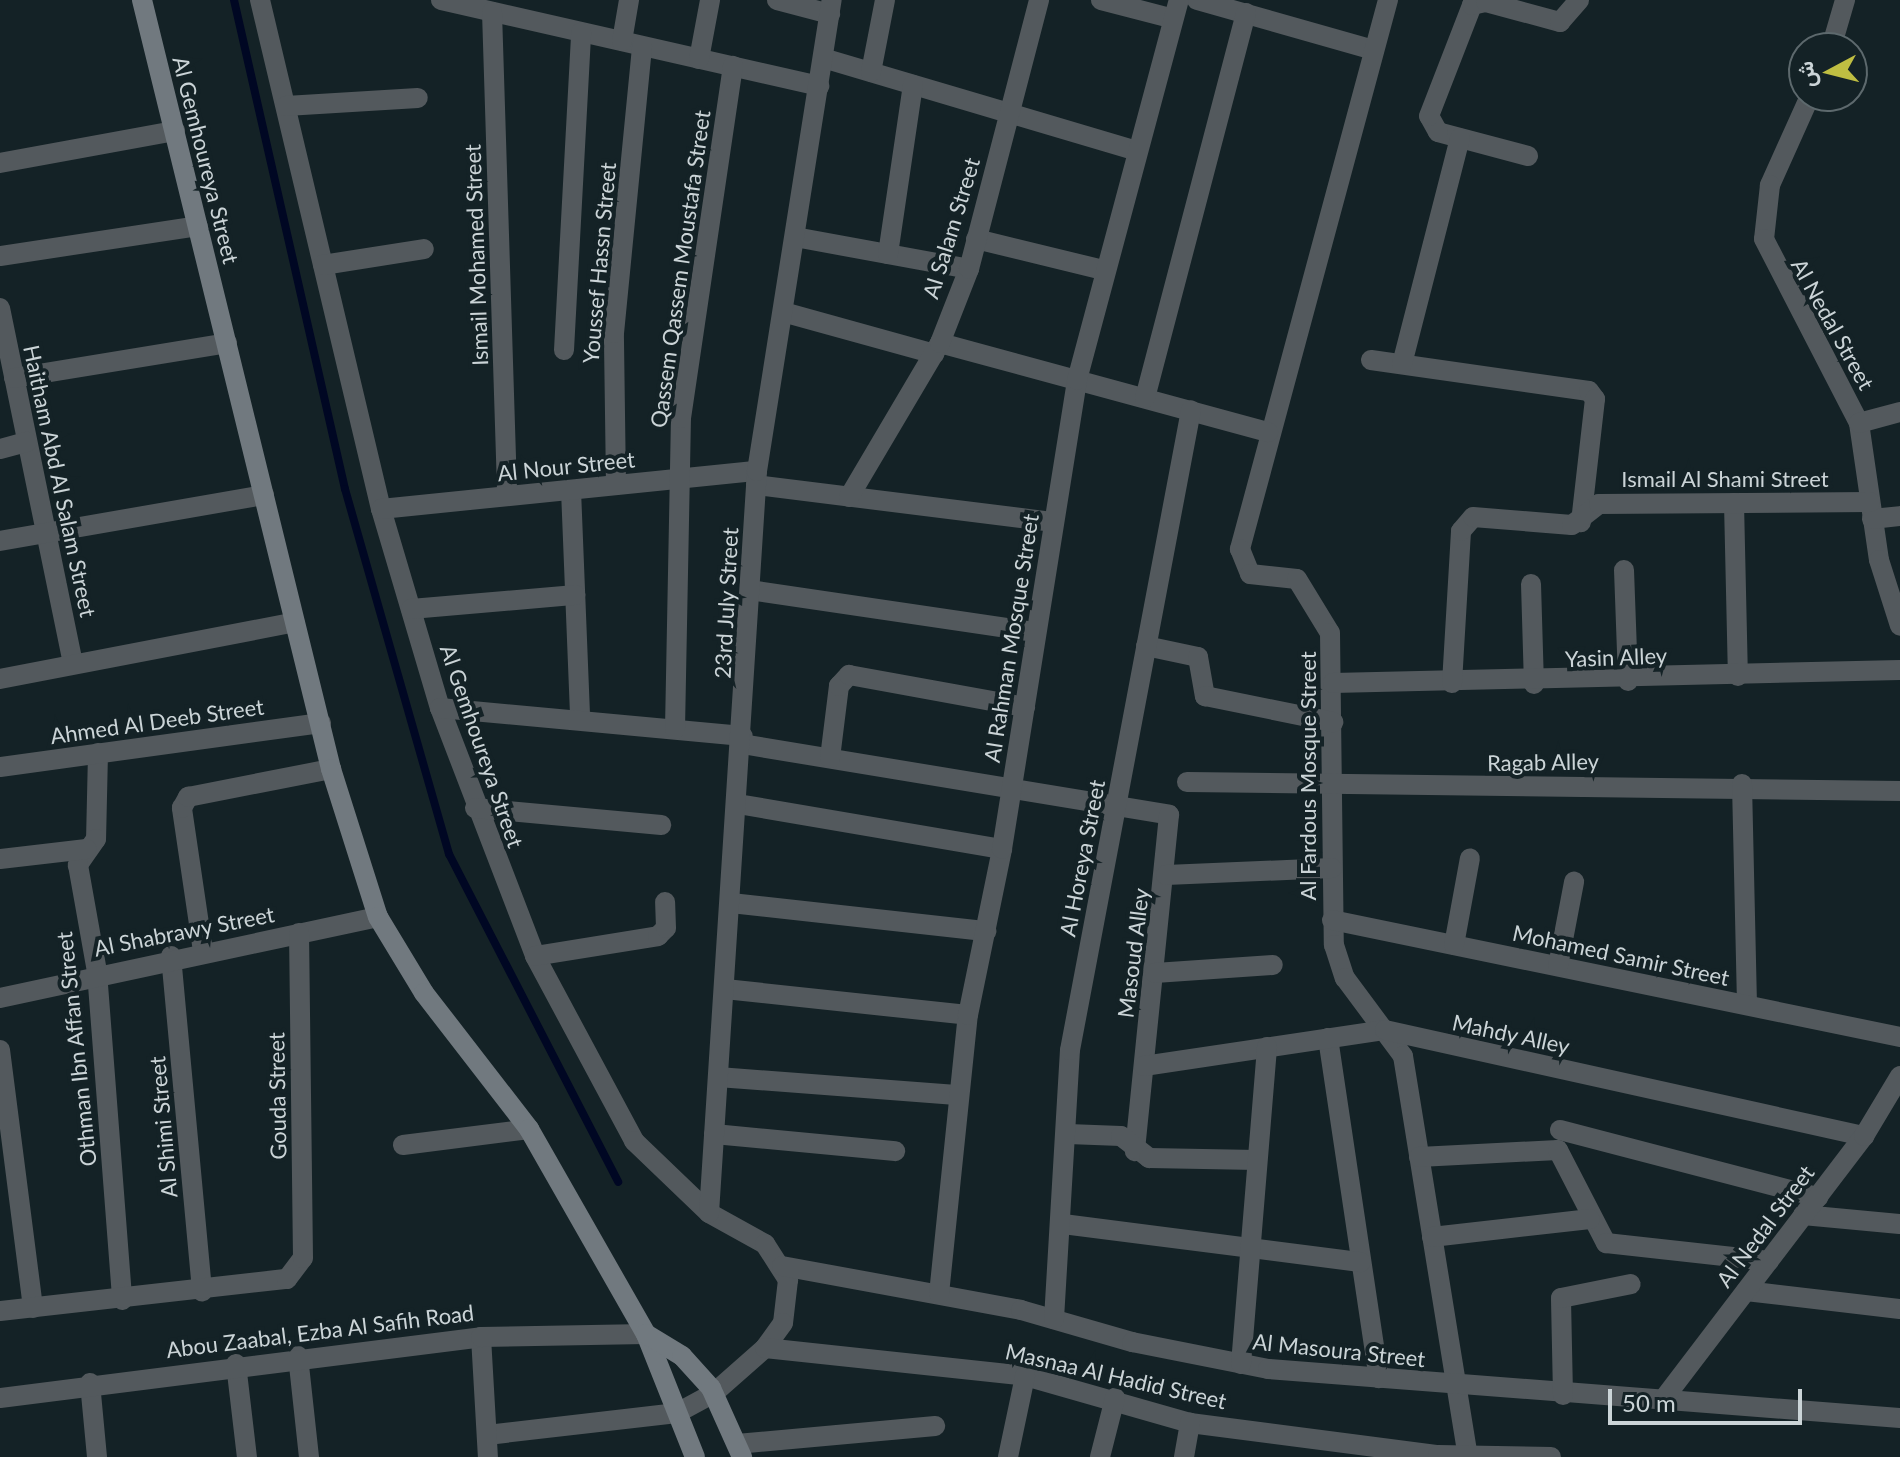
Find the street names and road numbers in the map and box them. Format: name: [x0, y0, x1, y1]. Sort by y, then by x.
street label: Al Gemhoureya Street: [167, 54, 245, 266]
street label: Qassem Qassem Moustafa Street: [645, 108, 715, 430]
street label: Ismail Mohamed Street: [459, 144, 493, 366]
street label: Al Salam Street: [917, 154, 985, 302]
street label: Youssef Hassn Street: [577, 161, 621, 365]
street label: Al Nedal Street: [1786, 254, 1880, 394]
street label: Haitham Abd Al Salam Street: [18, 342, 102, 620]
street label: Al Nour Street: [496, 446, 636, 486]
street label: Ismail Al Shami Street: [1621, 466, 1829, 492]
street label: Al Rahman Mosque Street: [978, 512, 1044, 764]
street label: 23rd July Street: [709, 526, 743, 680]
street label: Al Gemhoureya Street: [435, 641, 529, 851]
street label: Yasin Alley: [1564, 642, 1668, 672]
street label: Al Fardous Mosque Street: [1295, 651, 1321, 901]
street label: Ahmed Al Deeb Street: [48, 693, 266, 749]
street label: Ragab Alley: [1486, 748, 1600, 776]
street label: Al Horeya Street: [1054, 777, 1110, 939]
street label: Masoud Alley: [1112, 886, 1154, 1020]
street label: Al Shabrawy Street: [91, 901, 277, 961]
street label: Mohamed Samir Street: [1510, 919, 1732, 991]
street label: Othman Ibn Affan Street: [51, 930, 101, 1168]
street label: Mahdy Alley: [1449, 1009, 1573, 1059]
street label: Gouda Street: [263, 1032, 291, 1160]
street label: Al Shimi Street: [144, 1055, 182, 1199]
street label: Al Nedal Street: [1711, 1160, 1819, 1292]
street label: Abou Zaabal, Ezba Al Safih Road: [164, 1299, 476, 1363]
street label: Al Masoura Street: [1251, 1328, 1427, 1372]
street label: Masnaa Al Hadid Street: [1002, 1338, 1230, 1414]

